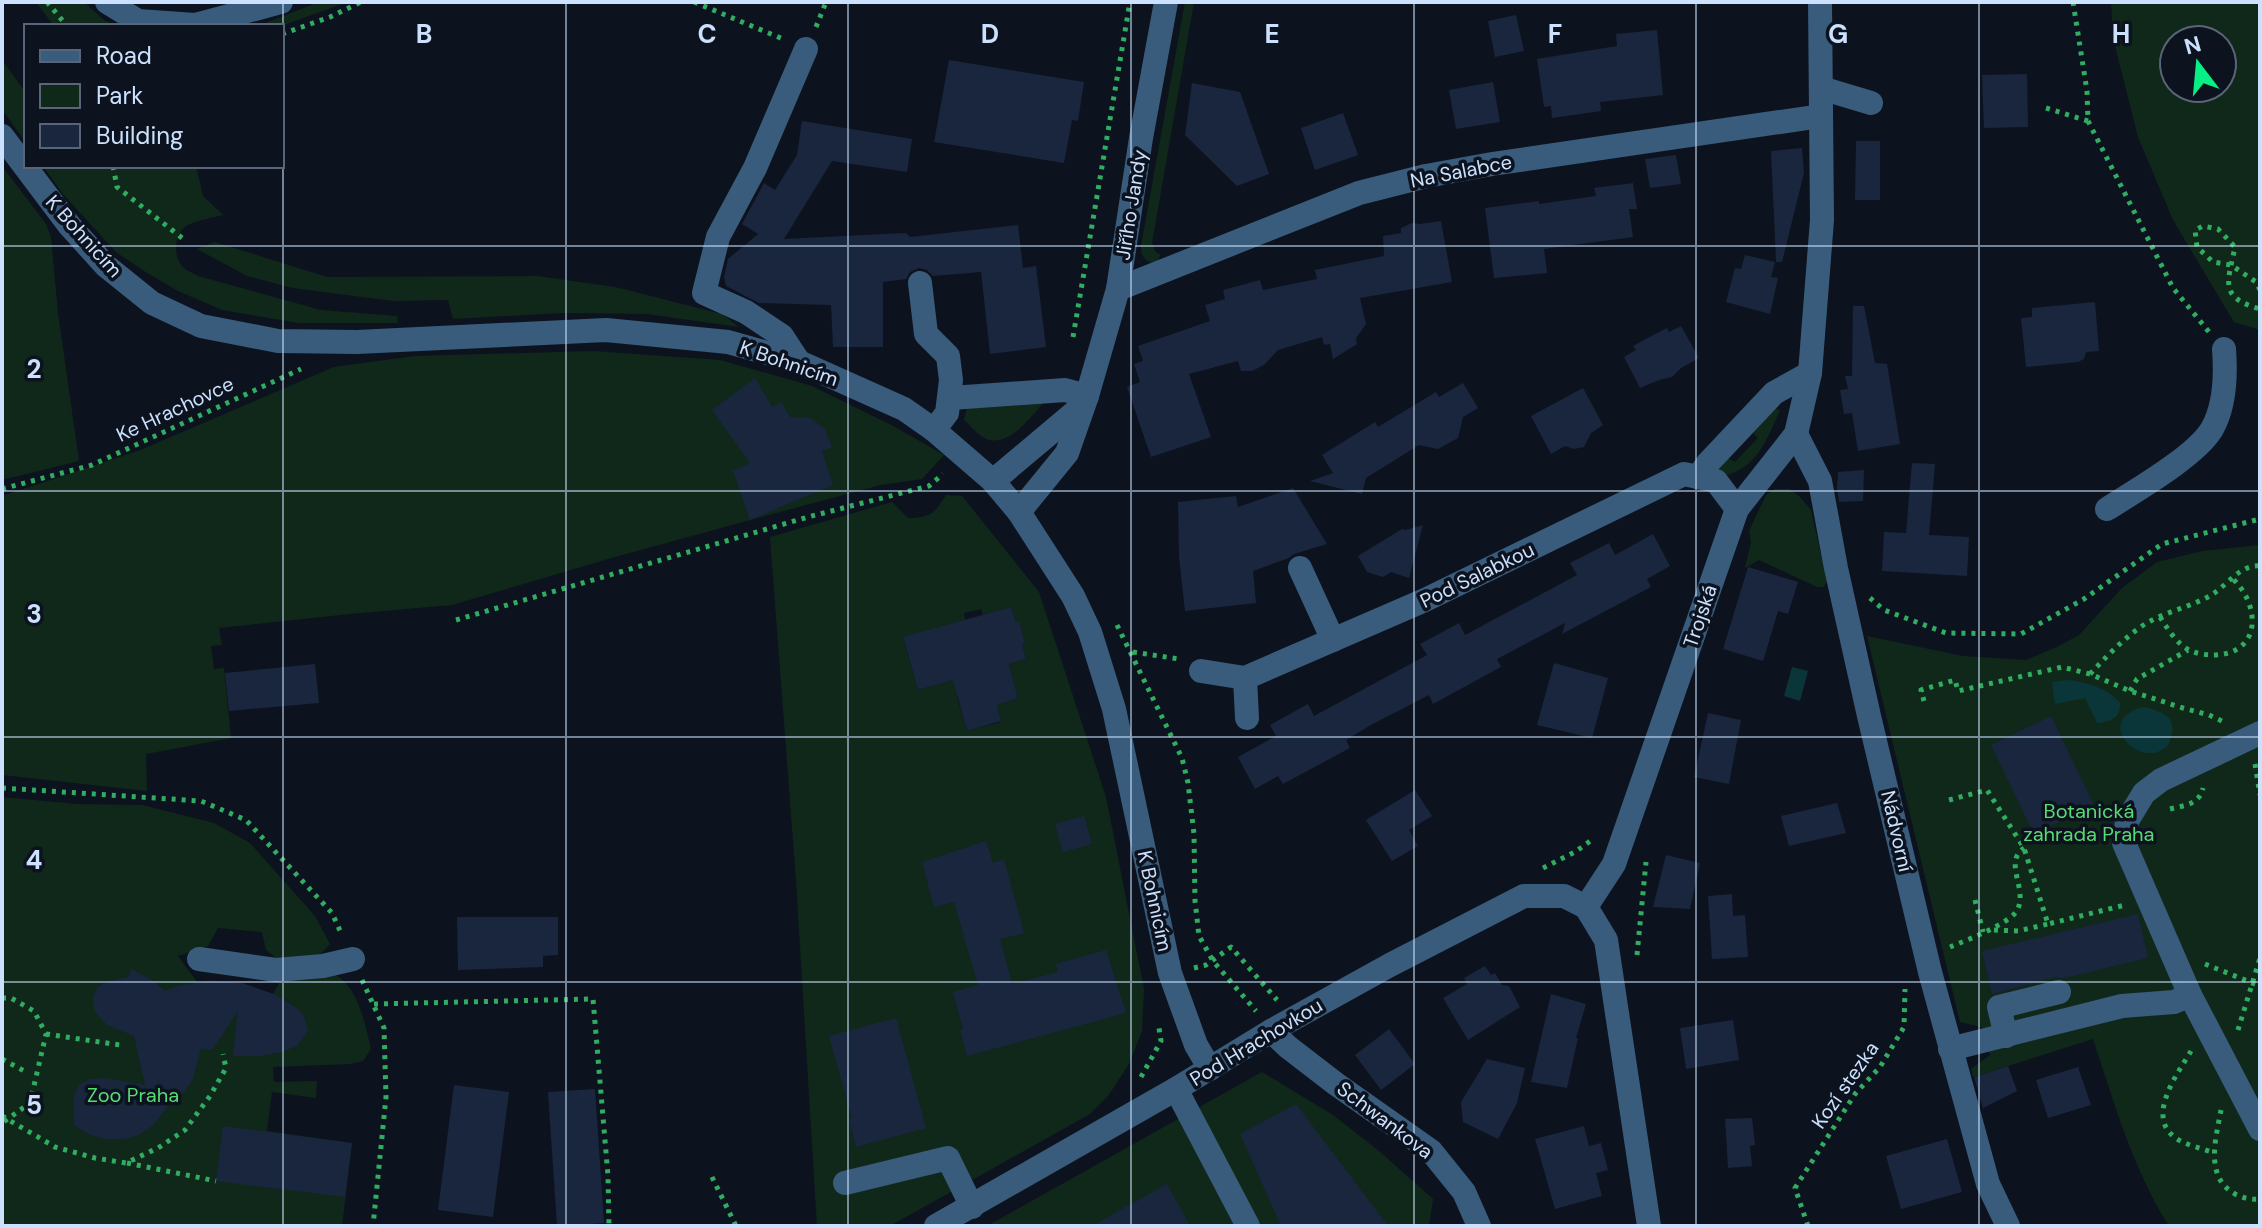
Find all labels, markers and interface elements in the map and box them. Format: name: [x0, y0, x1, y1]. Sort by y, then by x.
text: B: [416, 17, 432, 51]
text: C: [697, 17, 717, 51]
text: D: [981, 17, 999, 51]
text: E: [1264, 17, 1280, 51]
text: F: [1548, 17, 1562, 51]
text: G: [1828, 17, 1848, 51]
text: H: [2112, 17, 2130, 51]
legend: [24, 24, 284, 168]
north arrow: [2158, 24, 2238, 104]
text: N: [2181, 29, 2204, 61]
text: Road: [96, 40, 152, 71]
text: Park: [96, 80, 143, 111]
text: Building: [96, 120, 183, 151]
street label: Jiřího Jandy: [1109, 148, 1153, 262]
street label: Na Salabce: [1408, 148, 1514, 194]
street label: K Bohnicím: [40, 189, 128, 283]
street label: K Bohnicím: [736, 334, 842, 392]
text: 2: [26, 352, 42, 386]
street label: Ke Hrachovce: [112, 370, 238, 448]
street label: Pod Salabkou: [1416, 536, 1538, 614]
street label: Trojská: [1677, 581, 1723, 651]
text: 3: [26, 597, 42, 631]
street label: Nádvorní: [1875, 788, 1919, 875]
park label: Botanická zahrada Praha: [2024, 798, 2154, 847]
text: 4: [26, 843, 42, 877]
street label: K Bohnicím: [1132, 848, 1178, 954]
street label: Pod Hrachovkou: [1185, 992, 1327, 1092]
street label: Kozí stezka: [1806, 1036, 1884, 1134]
street label: Schwankova: [1332, 1075, 1438, 1165]
park label: Zoo Praha: [87, 1082, 179, 1108]
text: 5: [26, 1088, 42, 1122]

